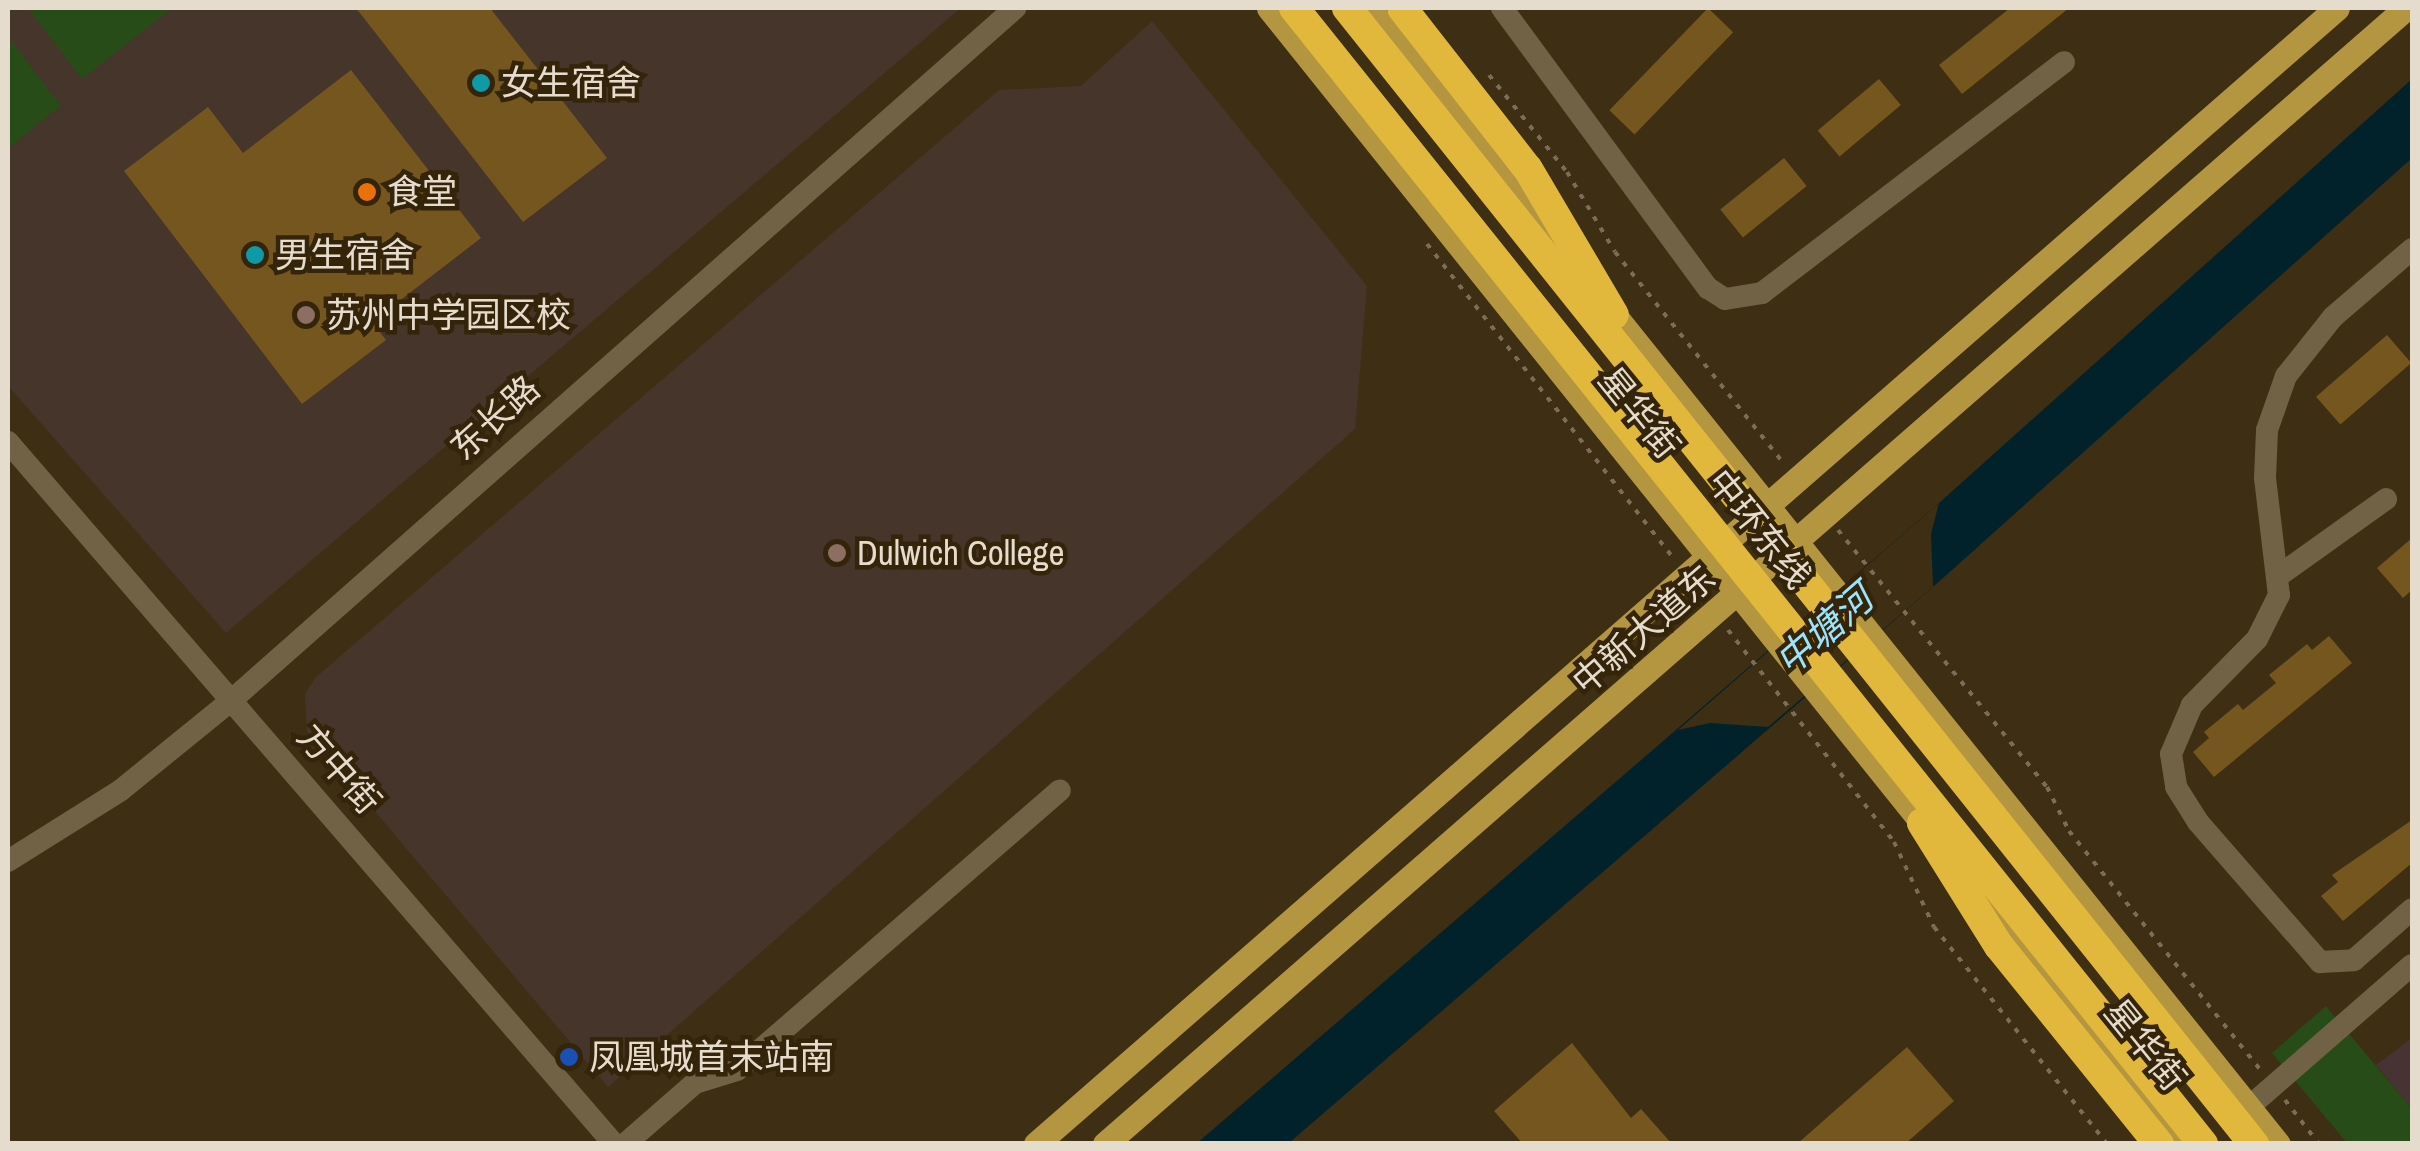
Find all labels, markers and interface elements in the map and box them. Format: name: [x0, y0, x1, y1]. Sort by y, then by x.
place label: 女生宿舍: [501, 62, 641, 104]
marker: 女生宿舍: [470, 72, 492, 94]
place label: 食堂: [387, 171, 457, 213]
marker: 食堂: [356, 181, 378, 203]
place label: 男生宿舍: [275, 234, 415, 276]
marker: 男生宿舍: [244, 244, 266, 266]
place label: 苏州中学园区校: [326, 294, 571, 336]
marker: 苏州中学园区校: [295, 304, 317, 326]
street label: 星华街: [1590, 359, 1688, 467]
street label: 东长路: [442, 367, 548, 469]
street label: 中环东线: [1699, 461, 1819, 597]
place label: Dulwich College: [857, 532, 1064, 574]
marker: Dulwich College: [826, 542, 848, 564]
street label: 中新大道东: [1564, 557, 1724, 703]
water label: 中塘河: [1766, 575, 1882, 685]
street label: 方中街: [289, 716, 389, 822]
street label: 星华街: [2096, 991, 2194, 1099]
place label: 凤凰城首末站南: [589, 1036, 834, 1078]
marker: 凤凰城首末站南: [558, 1046, 580, 1068]

